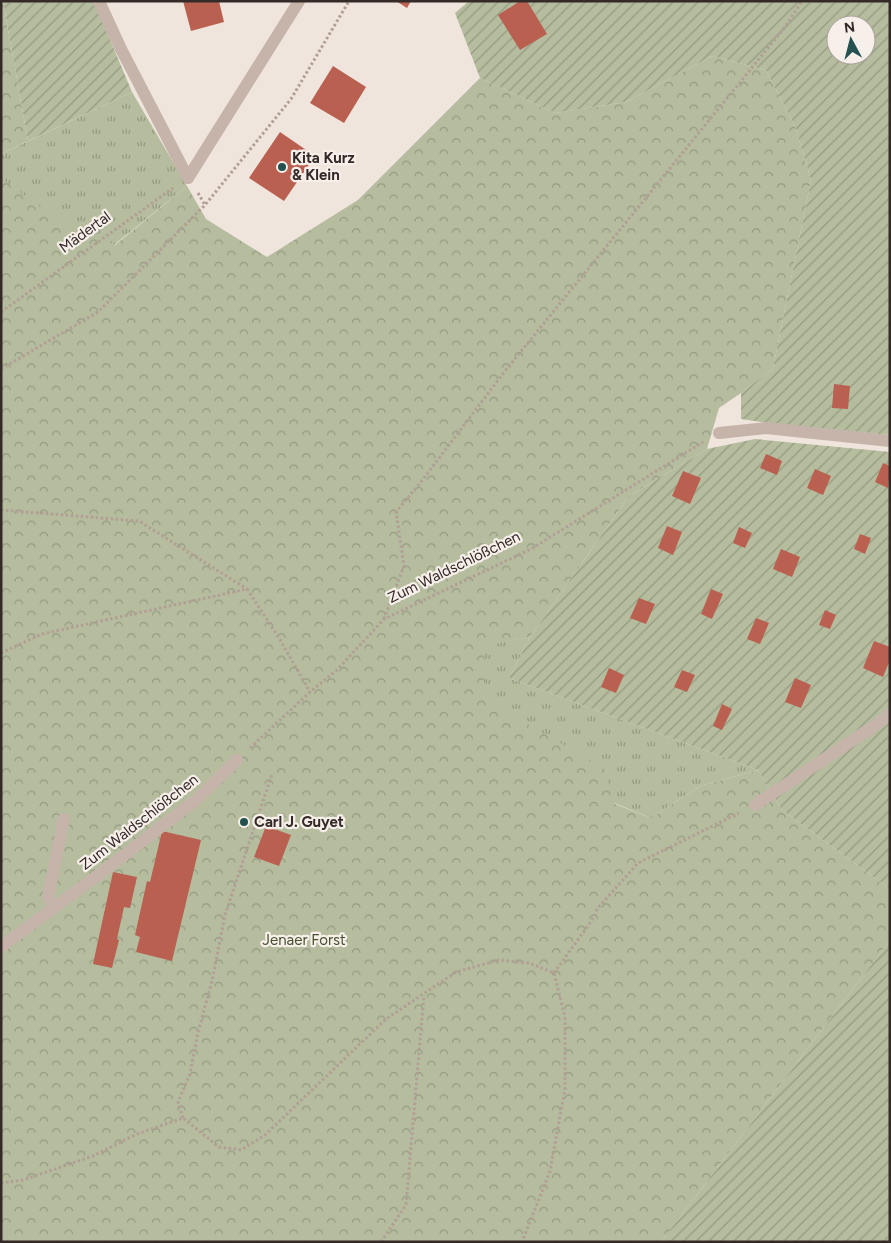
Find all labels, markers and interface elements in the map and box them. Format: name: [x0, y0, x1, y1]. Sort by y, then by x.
north arrow: [826, 15, 876, 65]
text: N: [843, 18, 856, 37]
place label: Kita Kurz & Klein: [292, 149, 355, 184]
marker: Kita Kurz & Klein: [276, 161, 288, 173]
street label: Mädertal: [56, 207, 114, 257]
street label: Zum Waldschlößchen: [385, 527, 523, 607]
street label: Zum Waldschlößchen: [76, 770, 202, 874]
place label: Carl J. Guyet: [254, 813, 344, 831]
marker: Carl J. Guyet: [238, 816, 250, 828]
park label: Jenaer Forst: [262, 931, 346, 949]

